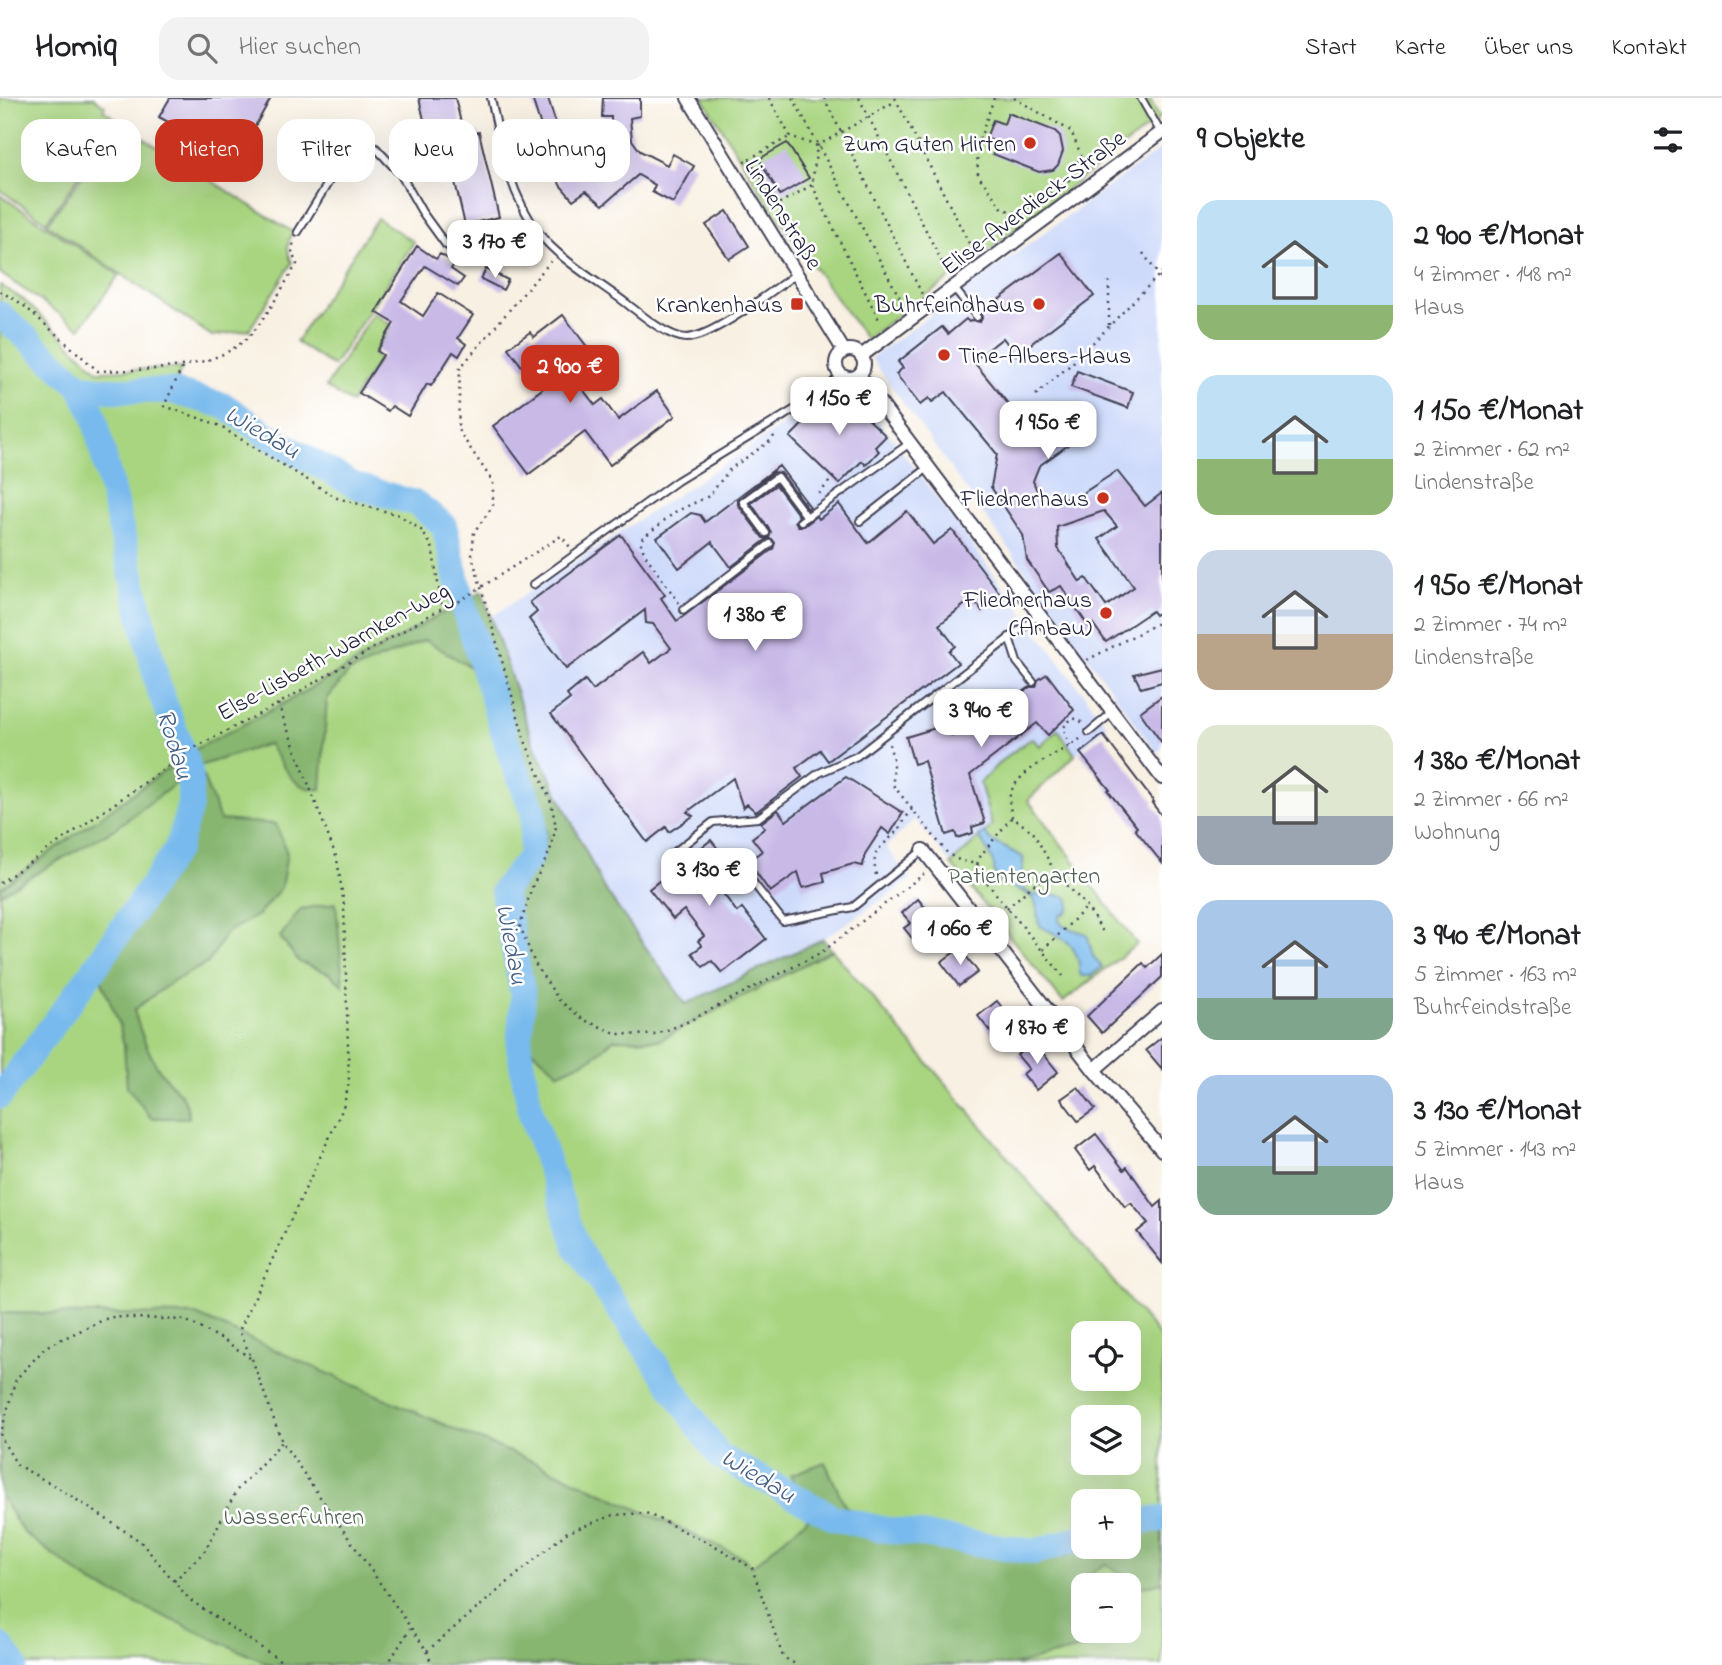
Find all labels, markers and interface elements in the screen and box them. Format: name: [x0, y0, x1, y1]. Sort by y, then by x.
search box: [159, 17, 649, 80]
text: Homiq: [35, 24, 117, 72]
icon: search: [183, 29, 221, 67]
text: Hier suchen: [239, 29, 361, 67]
text: Start: [1305, 31, 1357, 66]
text: Karte: [1395, 31, 1446, 66]
text: Über uns: [1484, 31, 1573, 66]
text: Kontakt: [1611, 31, 1687, 66]
text: 9 Objekte: [1197, 118, 1305, 162]
chip: Kaufen: [21, 119, 141, 182]
chip: Mieten: [155, 119, 263, 182]
chip: Filter: [277, 119, 375, 182]
chip: Neu: [389, 119, 478, 182]
chip: Wohnung: [492, 119, 630, 182]
icon: filters: [1649, 121, 1687, 159]
street label: Elise-Averdieck-Straße: [935, 123, 1135, 285]
place label: Zum Guten Hirten: [842, 128, 1016, 163]
marker: Zum Guten Hirten: [1022, 135, 1038, 151]
street label: Lindenstraße: [734, 153, 830, 278]
text: 2 900 €/Monat: [1414, 215, 1584, 259]
pin: 3 170 €: [430, 220, 560, 280]
text: 3 170 €: [463, 226, 527, 259]
icon: home: [1253, 228, 1337, 312]
text: 4 Zimmer · 148 m²: [1414, 259, 1572, 292]
place label: Krankenhaus: [656, 289, 783, 324]
place label: Buhrfeindhaus: [874, 289, 1025, 324]
text: Haus: [1414, 292, 1465, 325]
marker: Krankenhaus: [789, 296, 805, 312]
marker: Buhrfeindhaus: [1031, 296, 1047, 312]
place label: Tine-Albers-Haus: [958, 340, 1131, 375]
pin: 2 900 €: [505, 345, 635, 405]
marker: Tine-Albers-Haus: [936, 347, 952, 363]
text: 2 900 €: [537, 351, 603, 384]
pin: 1 150 €: [774, 378, 904, 437]
text: 1 150 €: [806, 383, 872, 416]
text: 1 150 €/Monat: [1414, 390, 1583, 434]
water label: Wiedau: [217, 397, 306, 470]
pin: 1 950 €: [983, 402, 1113, 461]
icon: home: [1253, 403, 1337, 487]
text: 1 950 €: [1016, 407, 1080, 440]
text: 2 Zimmer · 62 m²: [1414, 434, 1570, 467]
text: Lindenstraße: [1414, 467, 1534, 500]
place label: Fliednerhaus: [960, 483, 1089, 518]
marker: Fliednerhaus: [1095, 490, 1111, 506]
text: 1 950 €/Monat: [1414, 565, 1583, 609]
street label: Else-Lisbeth-Warnken-Weg: [212, 575, 457, 732]
icon: home: [1253, 578, 1337, 662]
place label: Fliednerhaus (Anbau): [963, 584, 1092, 647]
pin: 1 380 €: [690, 594, 820, 653]
text: 1 380 €: [724, 599, 786, 632]
marker: Fliednerhaus (Anbau): [1098, 605, 1114, 621]
text: 2 Zimmer · 74 m²: [1414, 609, 1567, 642]
text: Lindenstraße: [1414, 642, 1534, 675]
pin: 3 940 €: [916, 690, 1046, 749]
text: 3 940 €: [949, 695, 1013, 728]
water label: Rodau: [145, 705, 202, 785]
text: 1 380 €/Monat: [1414, 740, 1580, 784]
icon: home: [1253, 753, 1337, 837]
text: 2 Zimmer · 66 m²: [1414, 784, 1569, 817]
text: Wohnung: [1414, 817, 1500, 850]
pin: 3 130 €: [644, 848, 774, 908]
text: 3 130 €: [677, 854, 741, 887]
park label: Patientengarten: [948, 860, 1100, 895]
water label: Wiedau: [484, 901, 536, 988]
pin: 1 060 €: [895, 908, 1025, 967]
text: 1 060 €: [928, 913, 992, 946]
text: 3 940 €/Monat: [1414, 915, 1581, 959]
icon: home: [1253, 928, 1337, 1012]
text: 5 Zimmer · 163 m²: [1414, 959, 1577, 992]
text: Buhrfeindstraße: [1414, 992, 1571, 1025]
pin: 1 870 €: [972, 1006, 1102, 1066]
text: 1 870 €: [1006, 1012, 1068, 1045]
text: 3 130 €/Monat: [1414, 1090, 1581, 1134]
icon: home: [1253, 1103, 1337, 1187]
text: 5 Zimmer · 143 m²: [1414, 1134, 1576, 1167]
text: Haus: [1414, 1167, 1465, 1200]
map controls: [1071, 1321, 1141, 1643]
button: locate: [1071, 1321, 1141, 1391]
button: layers: [1071, 1405, 1141, 1475]
water label: Wiedau: [713, 1440, 802, 1515]
button: +: [1071, 1489, 1141, 1559]
park label: Wasserfuhren: [224, 1501, 364, 1536]
button: −: [1071, 1573, 1141, 1643]

